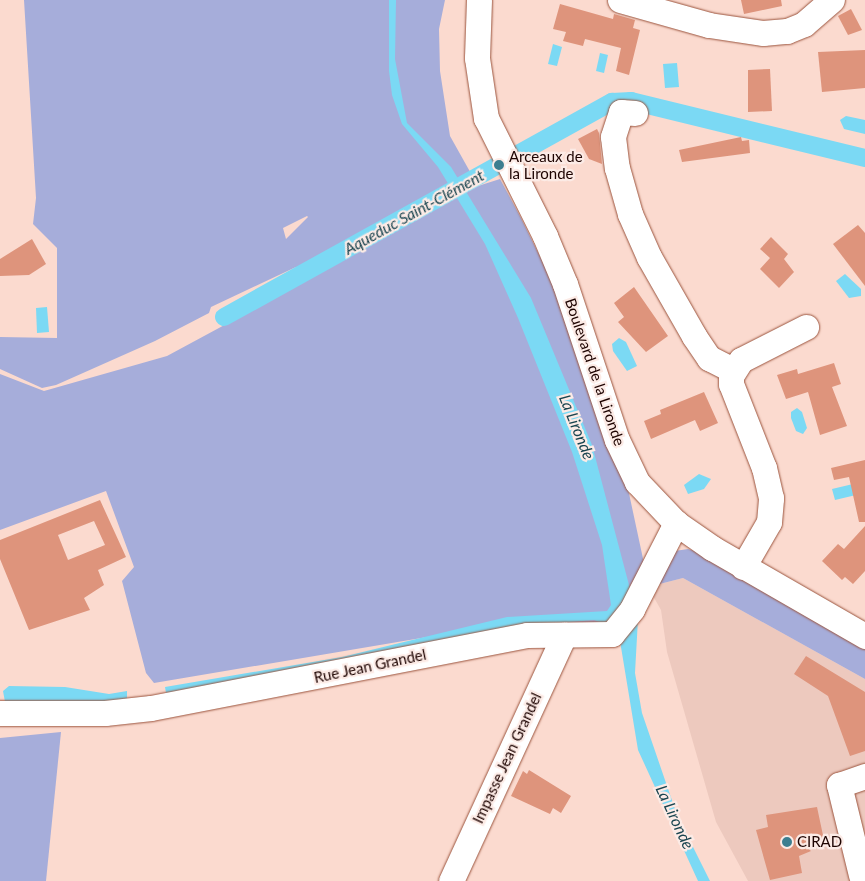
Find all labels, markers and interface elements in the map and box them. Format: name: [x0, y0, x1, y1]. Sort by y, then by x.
place label: Arceaux de la Lironde: [509, 147, 583, 182]
marker: Arceaux de la Lironde: [493, 159, 505, 171]
water label: Aqueduc Saint-Clément: [341, 165, 487, 259]
street label: Boulevard de la Lironde: [561, 296, 629, 448]
water label: La Lironde: [555, 392, 599, 462]
street label: Rue Jean Grandel: [312, 645, 428, 687]
street label: Impasse Jean Grandel: [469, 690, 545, 826]
water label: La Lironde: [652, 782, 698, 852]
place label: CIRAD: [797, 833, 842, 851]
marker: CIRAD: [781, 836, 793, 848]

